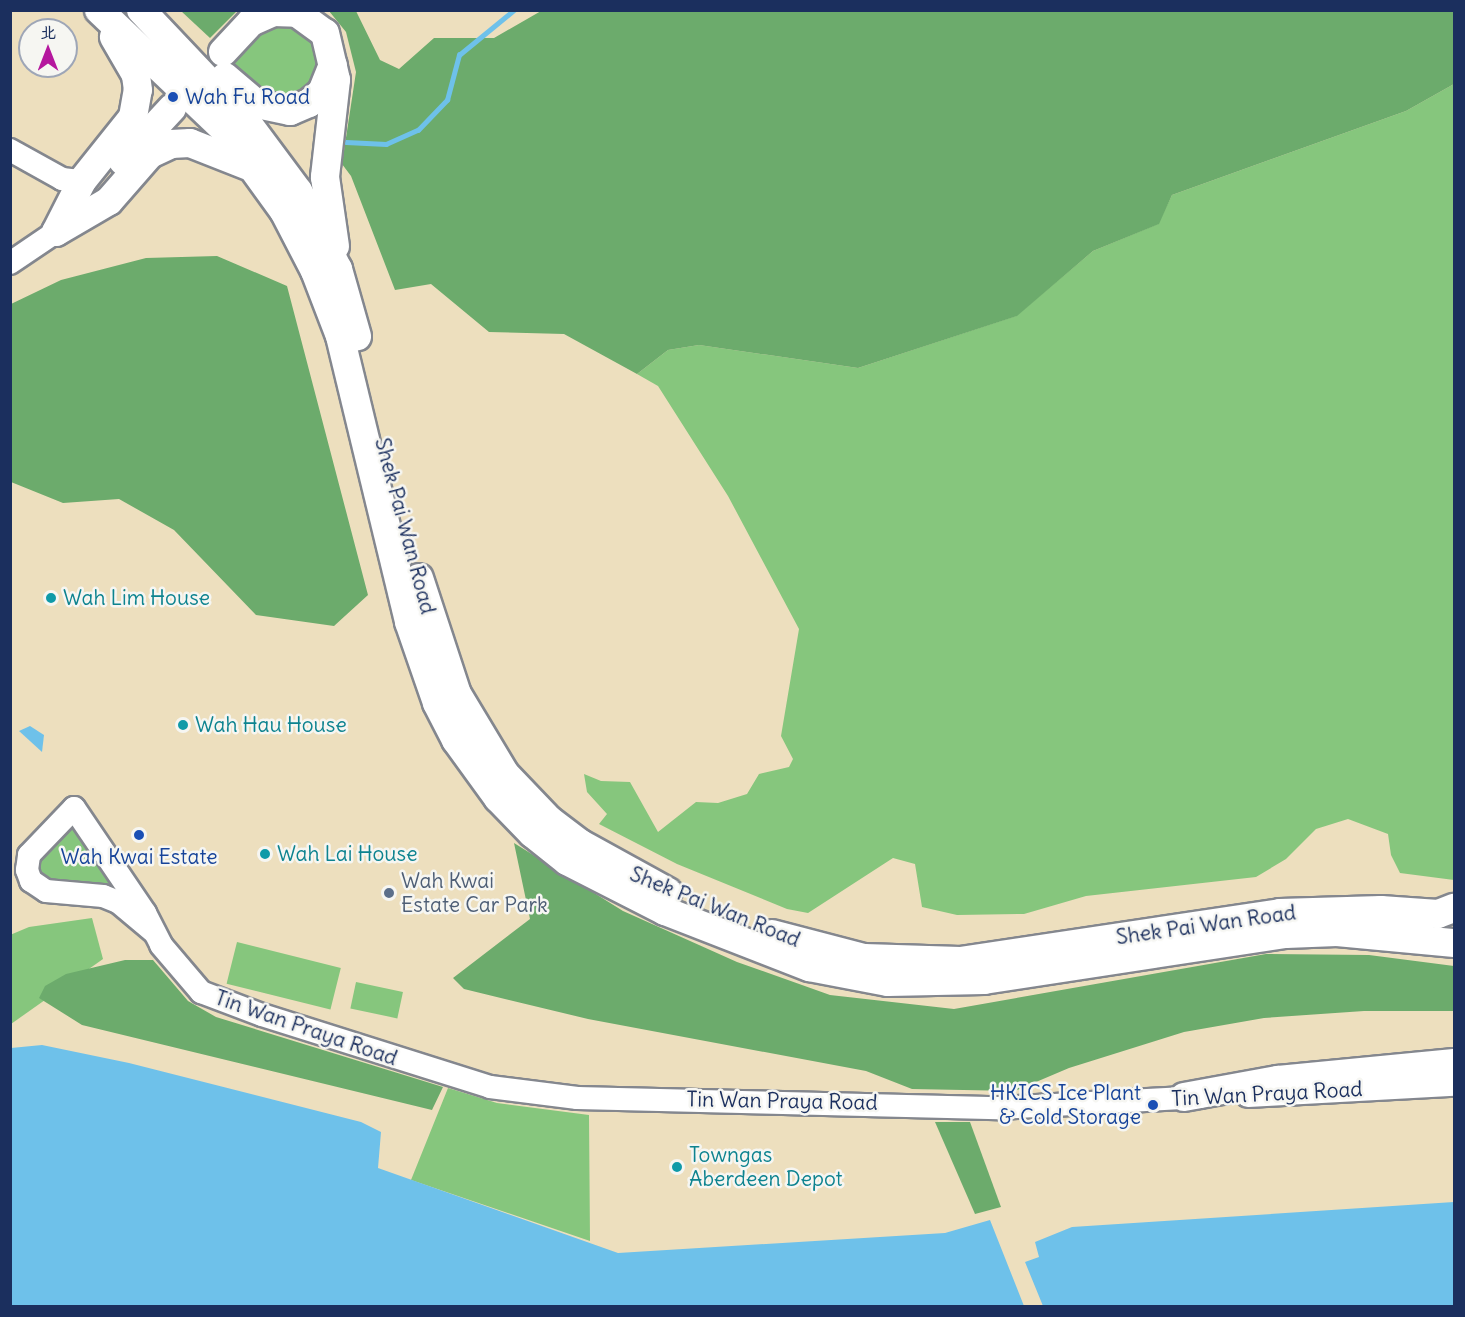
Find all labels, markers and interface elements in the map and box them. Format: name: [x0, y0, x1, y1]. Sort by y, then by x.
north arrow: [18, 18, 78, 78]
text: 北: [40, 22, 56, 42]
place label: Wah Fu Road: [185, 84, 310, 110]
marker: Wah Fu Road: [166, 90, 180, 104]
street label: Shek Pai Wan Road: [369, 435, 441, 617]
place label: Wah Lim House: [63, 585, 210, 611]
marker: Wah Lim House: [44, 591, 58, 605]
place label: Wah Hau House: [195, 712, 347, 738]
marker: Wah Hau House: [176, 718, 190, 732]
marker: Wah Kwai Estate: [132, 828, 146, 842]
place label: Wah Lai House: [277, 841, 417, 867]
place label: Wah Kwai Estate: [60, 844, 218, 870]
marker: Wah Lai House: [258, 847, 272, 861]
street label: Shek Pai Wan Road: [626, 861, 804, 953]
place label: Wah Kwai Estate Car Park: [401, 868, 548, 918]
marker: Wah Kwai Estate Car Park: [382, 886, 396, 900]
street label: Shek Pai Wan Road: [1114, 900, 1298, 950]
street label: Tin Wan Praya Road: [211, 985, 401, 1071]
street label: Tin Wan Praya Road: [1171, 1076, 1363, 1112]
place label: HKICS Ice Plant & Cold Storage: [990, 1080, 1141, 1130]
street label: Tin Wan Praya Road: [686, 1087, 878, 1115]
marker: HKICS Ice Plant & Cold Storage: [1146, 1098, 1160, 1112]
place label: Towngas Aberdeen Depot: [689, 1142, 843, 1192]
marker: Towngas Aberdeen Depot: [670, 1160, 684, 1174]

